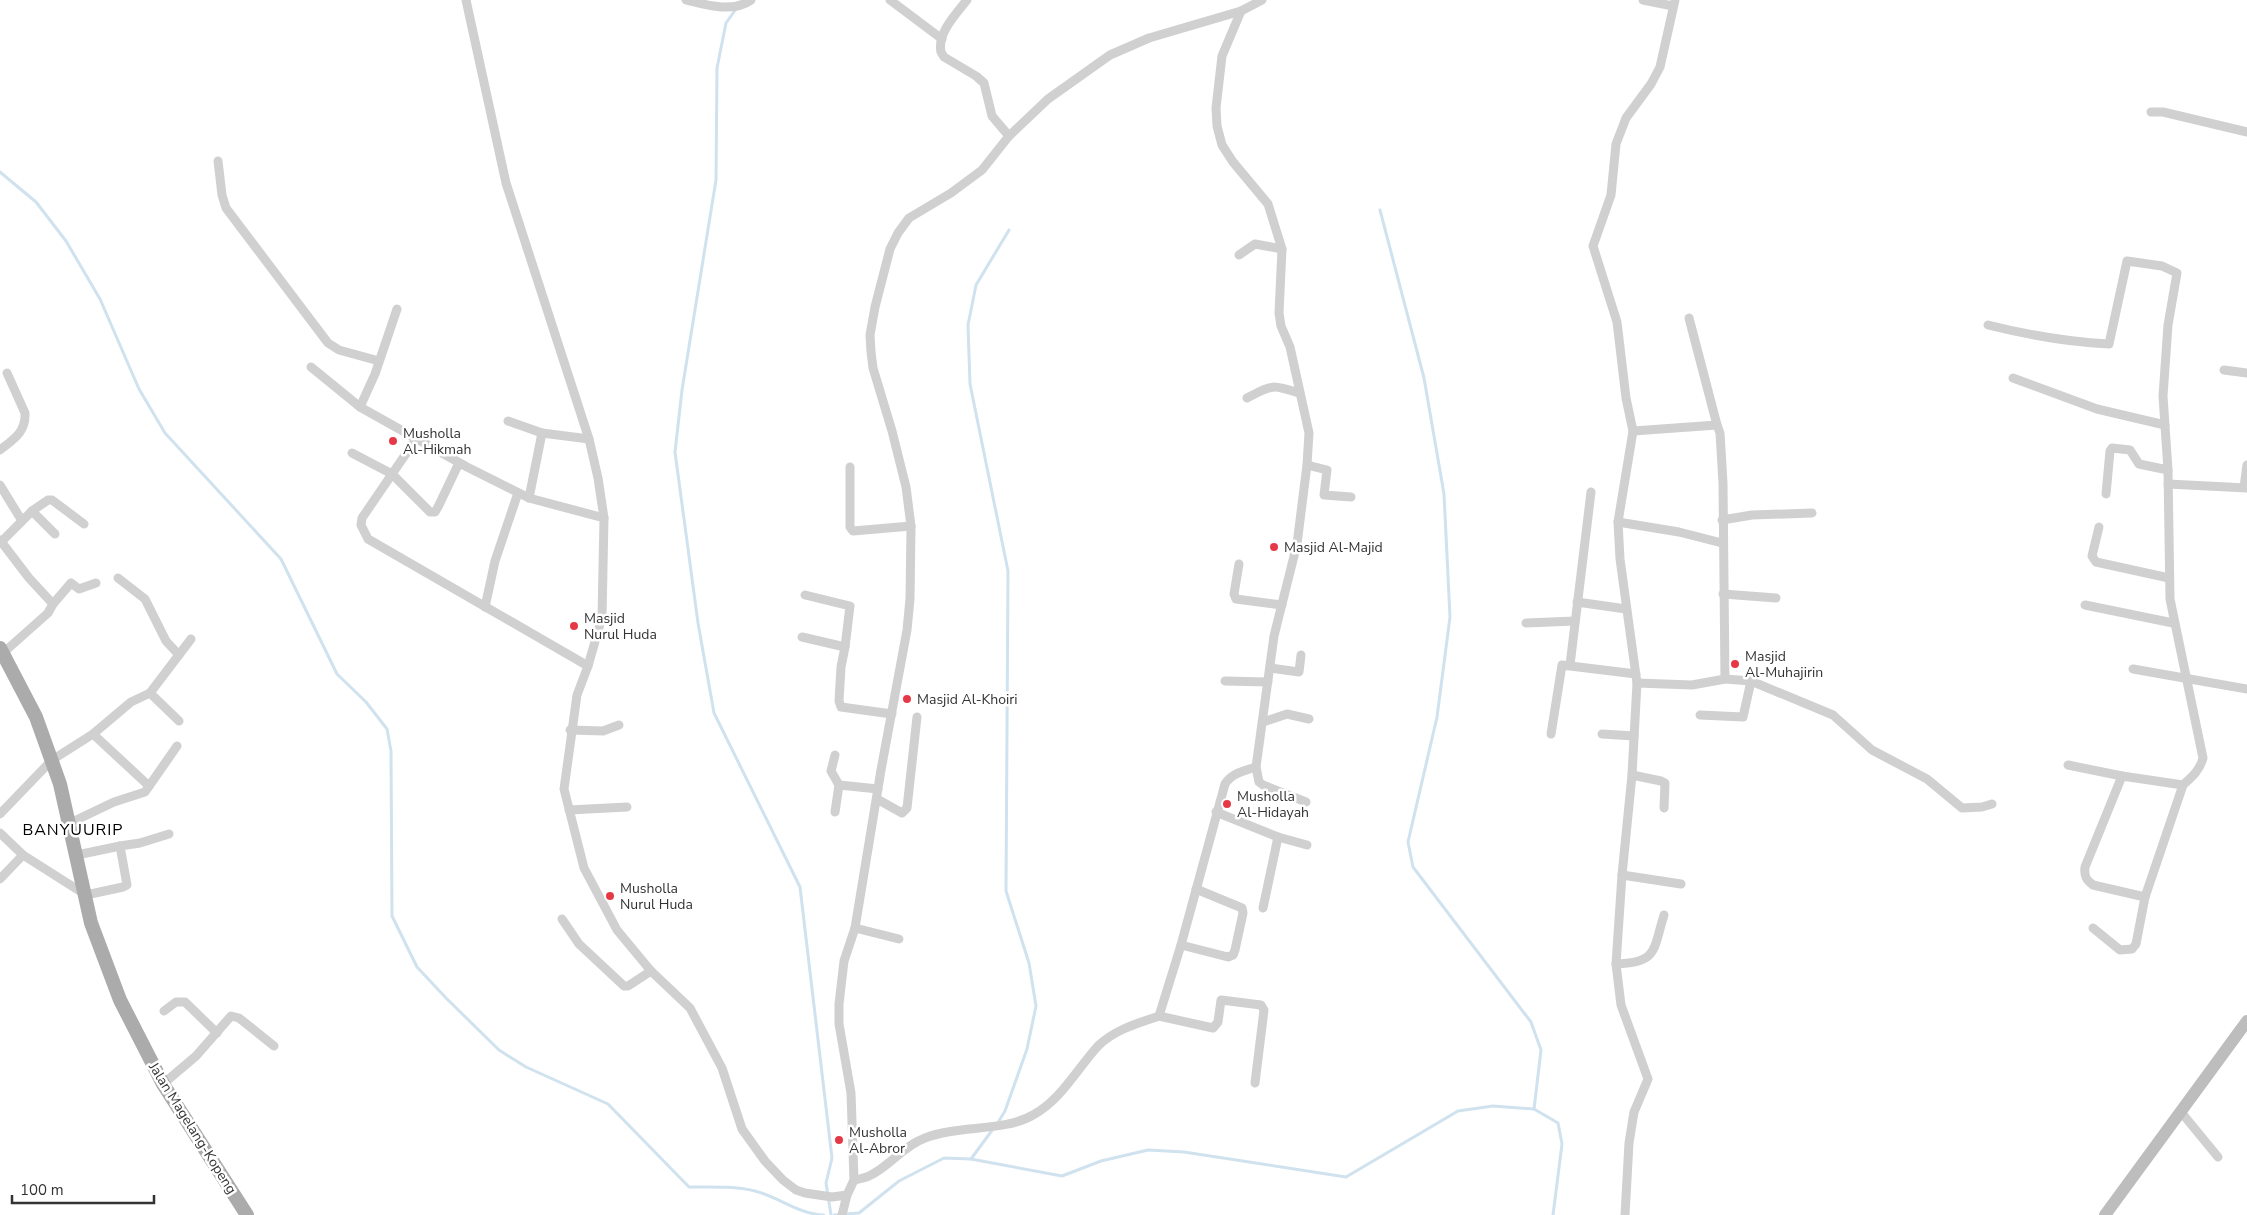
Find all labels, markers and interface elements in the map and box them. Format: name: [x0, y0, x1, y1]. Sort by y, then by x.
place label: Musholla Al-Hikmah: [403, 424, 471, 459]
marker: Musholla Al-Hikmah: [387, 435, 399, 447]
place label: Masjid Al-Majid: [1284, 538, 1383, 557]
marker: Masjid Al-Majid: [1268, 541, 1280, 553]
place label: Masjid Nurul Huda: [584, 609, 657, 644]
marker: Masjid Nurul Huda: [568, 620, 580, 632]
place label: Masjid Al-Muhajirin: [1745, 647, 1823, 682]
marker: Masjid Al-Muhajirin: [1729, 658, 1741, 670]
place label: Masjid Al-Khoiri: [917, 690, 1018, 709]
marker: Masjid Al-Khoiri: [901, 693, 913, 705]
place label: Musholla Al-Hidayah: [1237, 787, 1309, 822]
marker: Musholla Al-Hidayah: [1221, 798, 1233, 810]
district label: BANYUURIP: [23, 819, 123, 841]
place label: Musholla Nurul Huda: [620, 879, 693, 914]
marker: Musholla Nurul Huda: [604, 890, 616, 902]
street label: Jalan Magelang-Kopeng: [144, 1058, 241, 1198]
place label: Musholla Al-Abror: [849, 1123, 907, 1158]
marker: Musholla Al-Abror: [833, 1134, 845, 1146]
scale bar: [12, 1172, 155, 1204]
text: 100 m: [20, 1180, 64, 1200]

